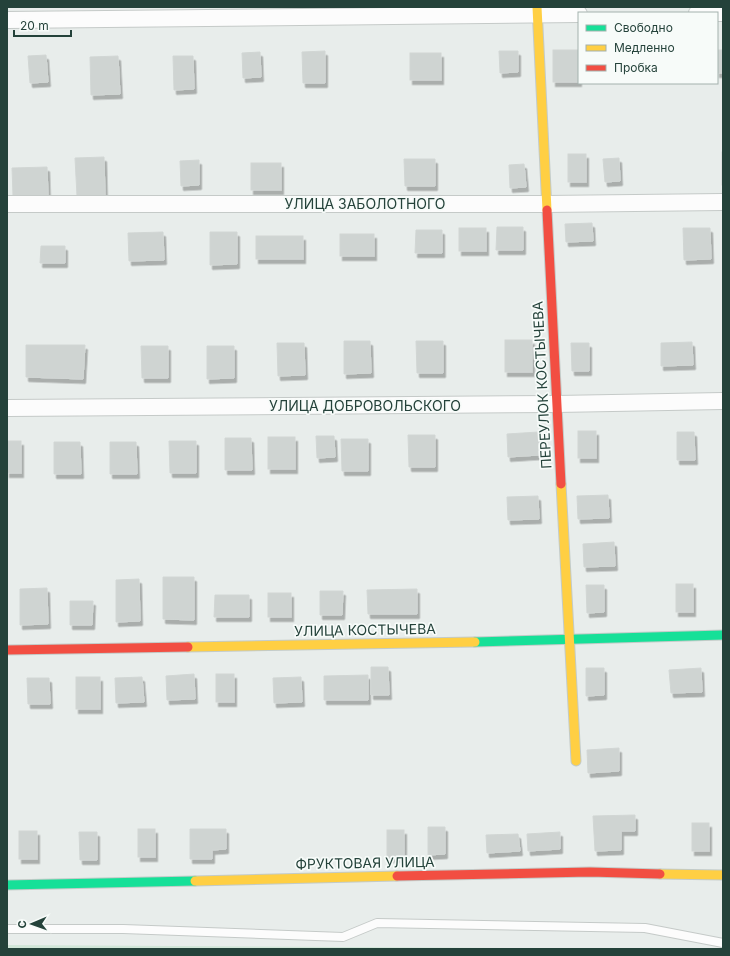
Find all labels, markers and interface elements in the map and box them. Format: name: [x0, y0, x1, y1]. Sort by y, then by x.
scale bar: [14, 12, 71, 38]
legend: [578, 12, 718, 84]
text: 20 m: [20, 18, 49, 33]
text: Свободно: [614, 20, 673, 35]
text: Медленно: [614, 40, 675, 55]
text: Пробка: [614, 60, 658, 75]
street label: УЛИЦА ЗАБОЛОТНОГО: [285, 195, 445, 212]
street label: ПЕРЕУЛОК КОСТЫЧЕВА: [529, 300, 554, 469]
street label: УЛИЦА ДОБРОВОЛЬСКОГО: [269, 397, 461, 414]
street label: УЛИЦА КОСТЫЧЕВА: [294, 620, 436, 639]
street label: ФРУКТОВАЯ УЛИЦА: [295, 853, 435, 872]
north arrow: [12, 904, 52, 944]
text: С: [15, 920, 29, 929]

